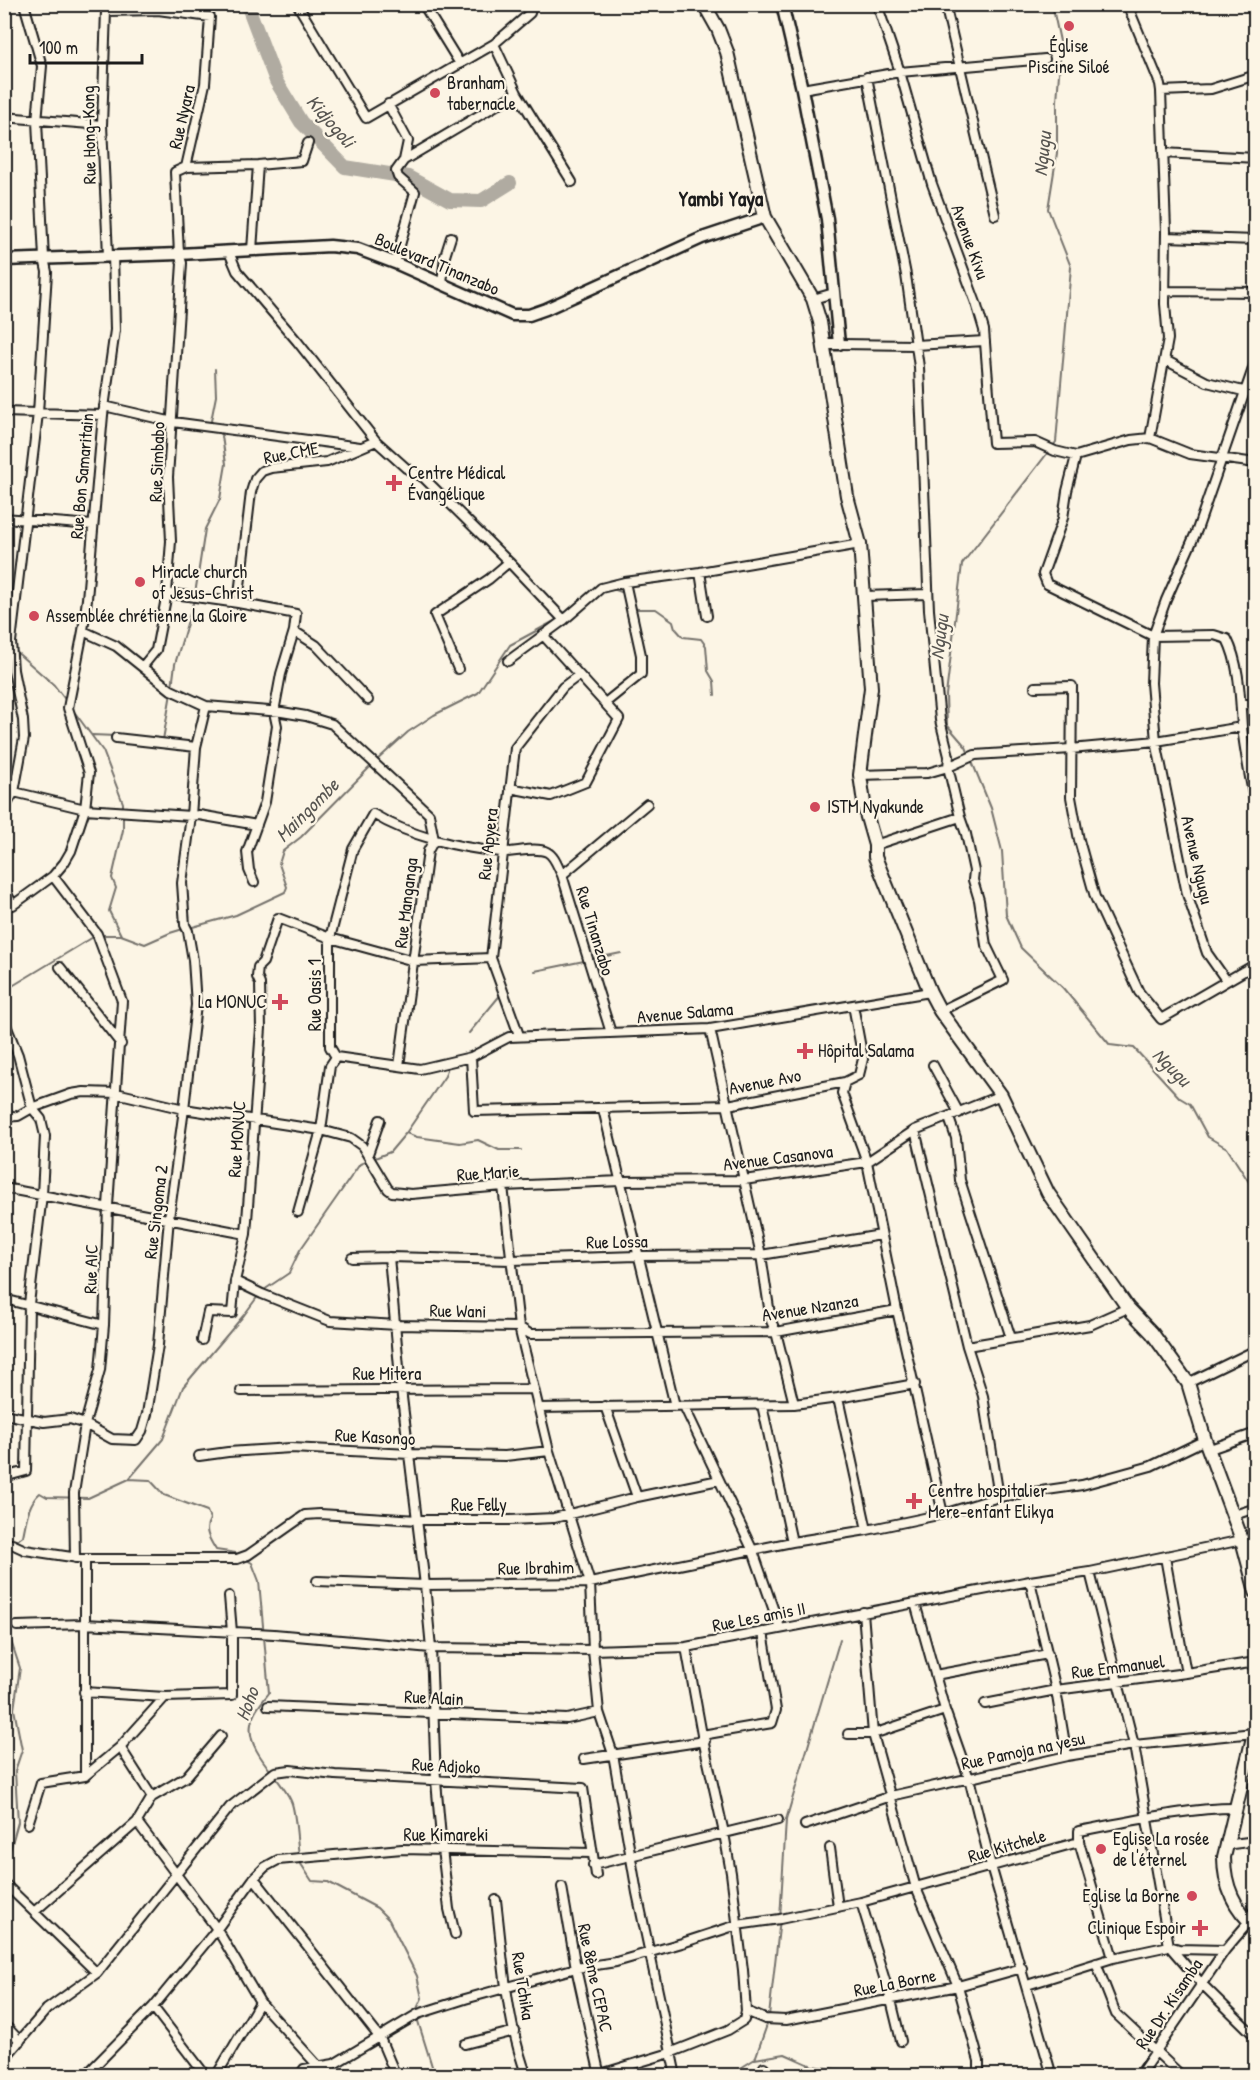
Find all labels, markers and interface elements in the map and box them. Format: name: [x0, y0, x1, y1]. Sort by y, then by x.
marker: Église Piscine Siloé: [1062, 19, 1076, 33]
scale bar: [30, 27, 142, 65]
place label: Église Piscine Siloé: [1028, 33, 1110, 79]
text: 100 m: [39, 35, 78, 60]
place label: Branham tabernacle: [447, 70, 516, 116]
street label: Rue Nyara: [162, 82, 201, 151]
street label: Rue Hong-Kong: [75, 86, 102, 185]
marker: Branham tabernacle: [428, 86, 442, 100]
water label: Kidjogoli: [300, 88, 364, 156]
water label: Ngugu: [1026, 128, 1058, 178]
district label: Yambi Yaya: [679, 184, 764, 214]
street label: Avenue Kivu: [945, 201, 995, 283]
street label: Boulevard Tinanzabo: [371, 226, 503, 301]
street label: Rue Bon Samaritain: [64, 412, 99, 540]
street label: Rue Simbabo: [143, 421, 170, 503]
street label: Rue CME: [261, 435, 320, 470]
place label: Centre Médical Évangélique: [408, 460, 506, 506]
marker: Centre Médical Évangélique: [385, 474, 403, 492]
place label: Miracle church of Jesus-Christ: [152, 559, 254, 605]
marker: Miracle church of Jesus-Christ: [133, 575, 147, 589]
place label: Assemblée chrétienne la Gloire: [46, 603, 247, 628]
marker: Assemblée chrétienne la Gloire: [27, 609, 41, 623]
water label: Ngugu: [922, 611, 956, 661]
water label: Maingombe: [269, 771, 346, 848]
place label: ISTM Nyakunde: [827, 794, 924, 819]
marker: ISTM Nyakunde: [808, 800, 822, 814]
street label: Rue Apyera: [471, 807, 504, 881]
street label: Avenue Ngugu: [1175, 813, 1220, 906]
street label: Rue Manganga: [388, 856, 423, 950]
street label: Rue Tinanzabo: [570, 883, 621, 978]
street label: Rue Oasis 1: [302, 959, 327, 1031]
place label: La MONUC: [198, 989, 266, 1014]
marker: La MONUC: [271, 993, 289, 1011]
street label: Avenue Salama: [636, 996, 734, 1029]
place label: Hôpital Salama: [818, 1038, 914, 1063]
water label: Ngugu: [1146, 1041, 1199, 1094]
marker: Hôpital Salama: [796, 1042, 814, 1060]
street label: Avenue Avo: [727, 1062, 803, 1101]
street label: Rue MONUC: [221, 1100, 252, 1178]
street label: Avenue Casanova: [722, 1138, 834, 1177]
street label: Rue Marie: [456, 1158, 520, 1187]
street label: Rue Singoma 2: [137, 1163, 174, 1260]
street label: Rue Lossa: [586, 1228, 648, 1255]
street label: Rue AIC: [77, 1244, 104, 1294]
street label: Avenue Nzanza: [760, 1288, 860, 1327]
street label: Rue Wani: [429, 1298, 487, 1323]
street label: Rue Mitera: [353, 1361, 421, 1386]
street label: Rue Kasongo: [334, 1422, 416, 1451]
place label: Centre hospitalier Mere-enfant Elikya: [928, 1478, 1053, 1524]
street label: Rue Felly: [451, 1492, 507, 1517]
marker: Centre hospitalier Mere-enfant Elikya: [905, 1492, 923, 1510]
street label: Rue Ibrahim: [498, 1554, 574, 1581]
street label: Rue Les amis II: [710, 1595, 808, 1638]
street label: Rue Emmanuel: [1070, 1648, 1166, 1685]
water label: Hoho: [228, 1681, 266, 1724]
street label: Rue Alain: [404, 1683, 464, 1712]
street label: Rue Pamoja na yesu: [959, 1725, 1087, 1776]
street label: Rue Adjoko: [411, 1751, 481, 1780]
street label: Rue Kimareki: [403, 1822, 489, 1847]
street label: Rue Kitchele: [965, 1822, 1049, 1869]
place label: Eglise La rosée de l'éternel: [1113, 1826, 1209, 1872]
marker: Eglise La rosée de l'éternel: [1094, 1842, 1108, 1856]
place label: Eglise la Borne: [1082, 1883, 1180, 1908]
marker: Eglise la Borne: [1185, 1889, 1199, 1903]
place label: Clinique Espoir: [1088, 1915, 1186, 1940]
marker: Clinique Espoir: [1191, 1919, 1209, 1937]
street label: Rue 8ème CEPAC: [572, 1921, 619, 2035]
street label: Rue Tchika: [506, 1950, 541, 2022]
street label: Rue Dr. Kisamba: [1129, 1953, 1208, 2054]
street label: Rue La Borne: [852, 1962, 938, 2003]

